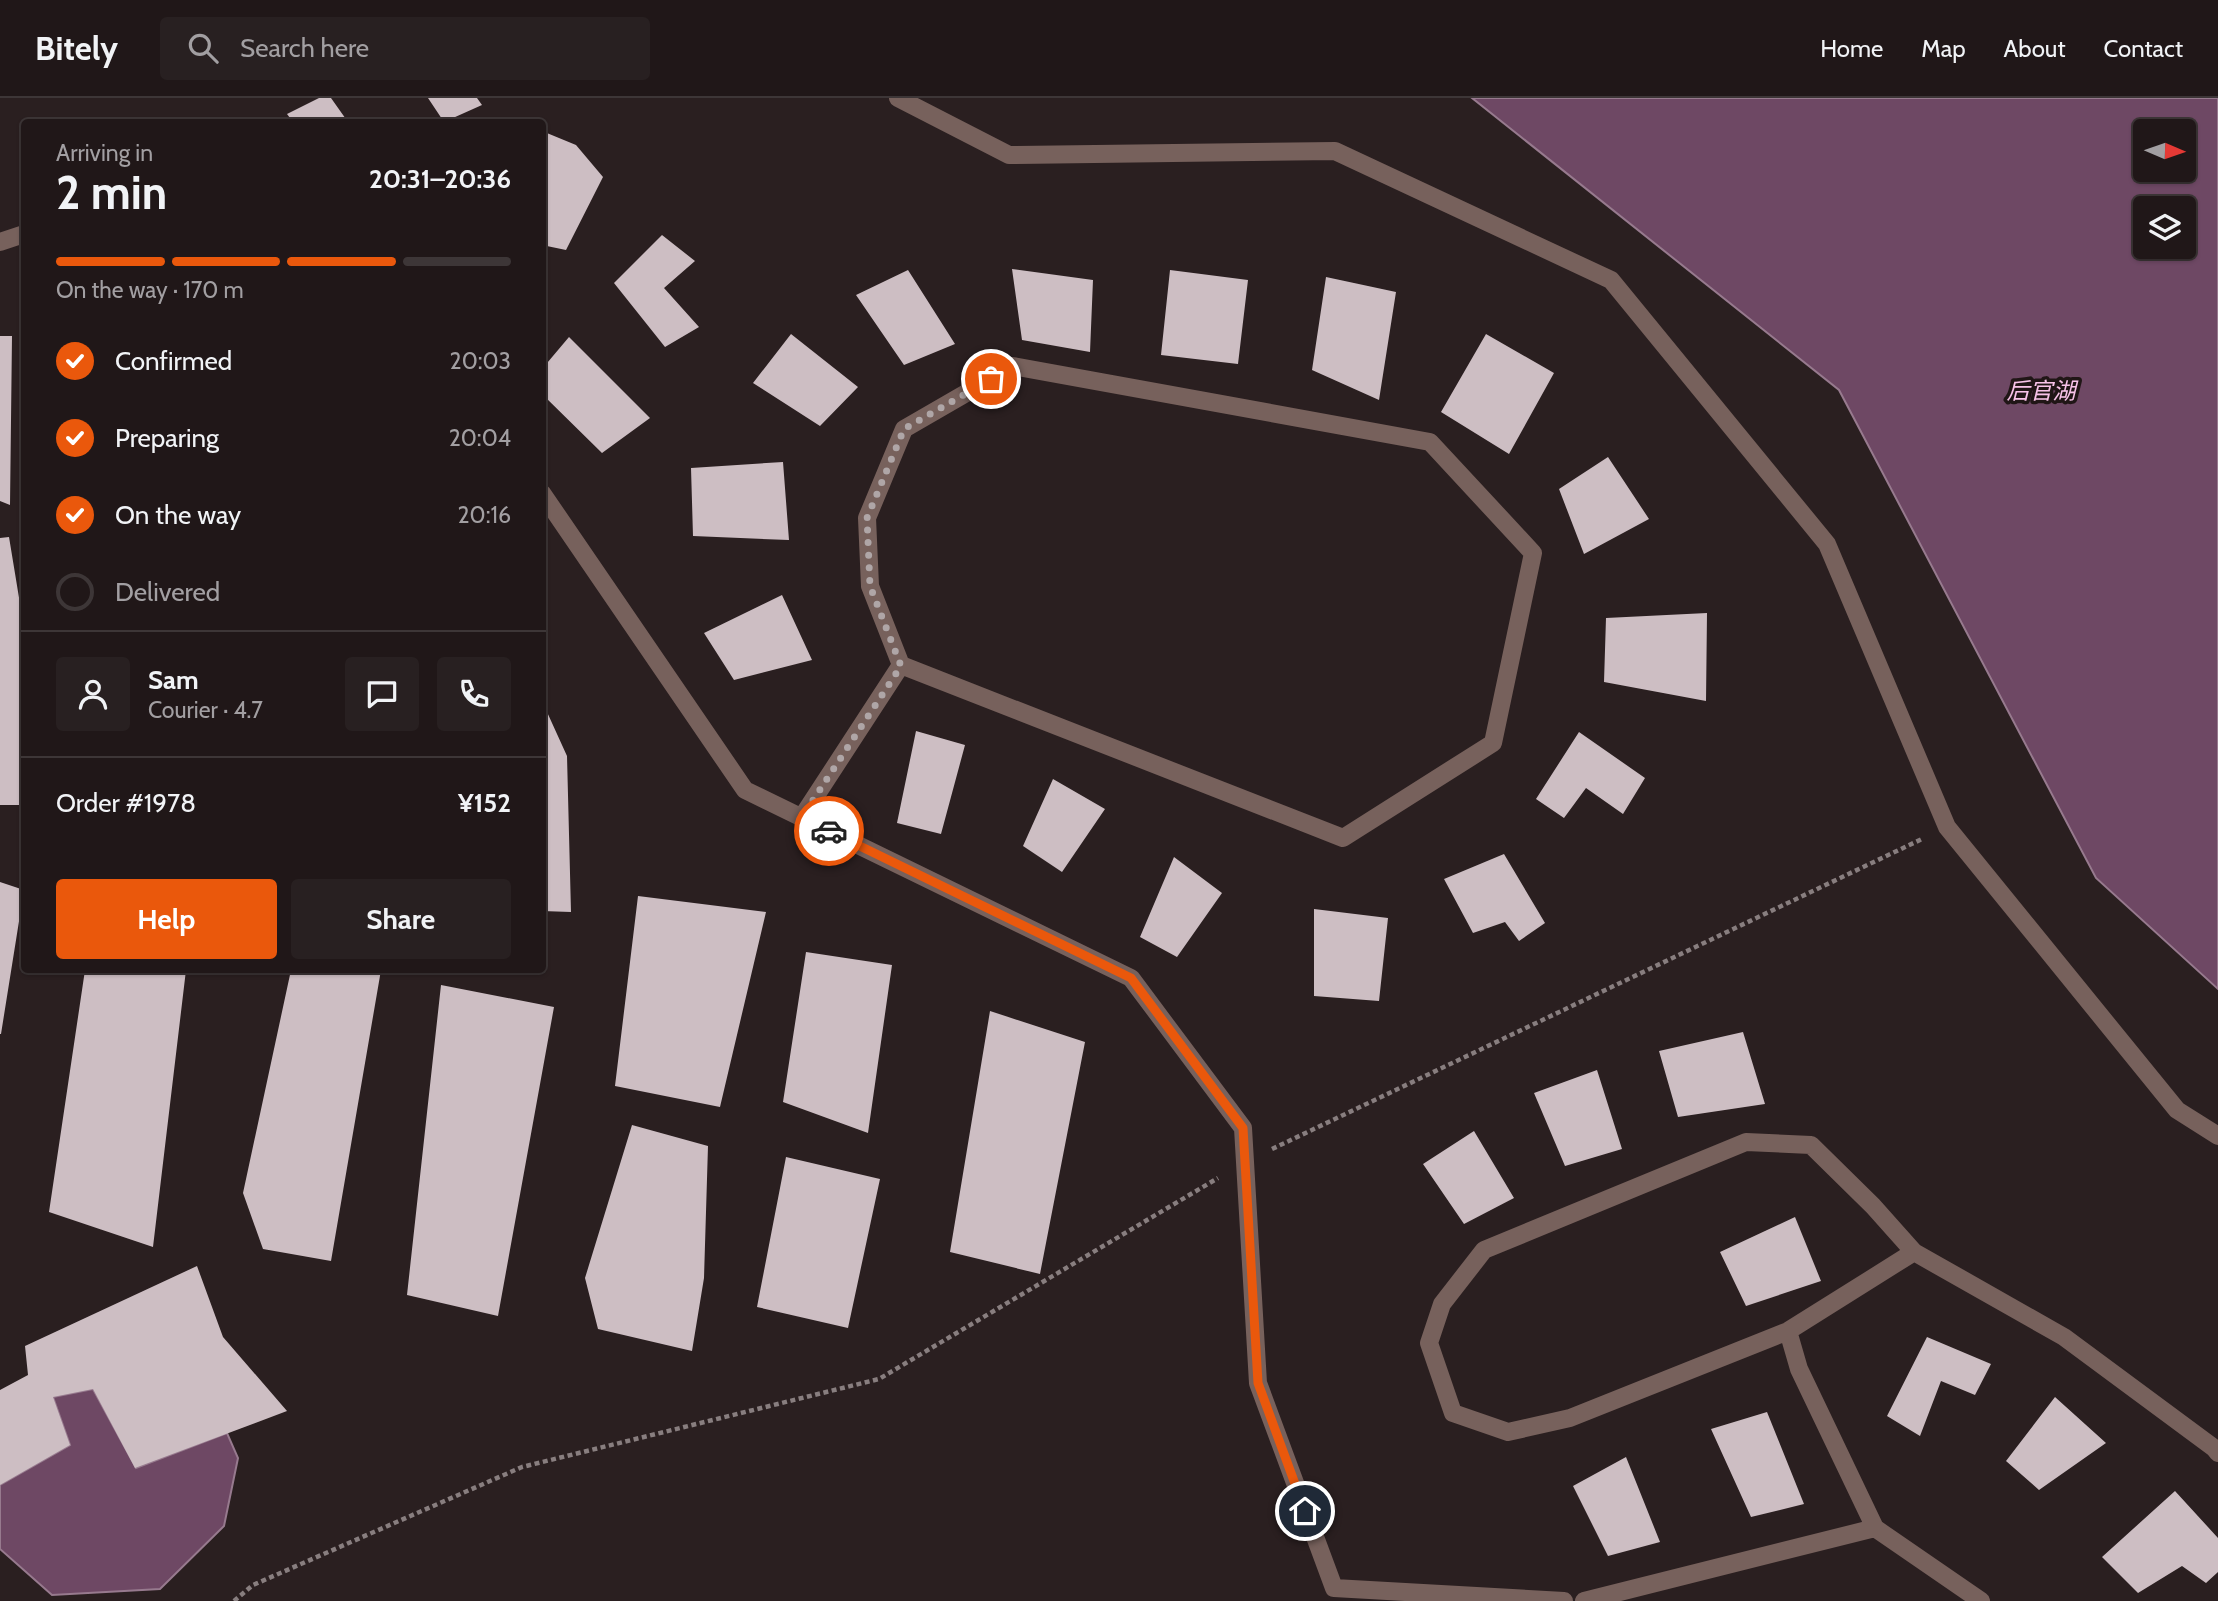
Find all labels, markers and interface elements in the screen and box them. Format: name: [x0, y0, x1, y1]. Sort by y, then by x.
search box: [160, 17, 650, 80]
text: Bitely: [35, 28, 118, 68]
icon: search: [184, 29, 222, 67]
text: Search here: [240, 32, 369, 64]
text: Home: [1820, 34, 1883, 63]
text: Map: [1921, 34, 1966, 63]
text: About: [2004, 34, 2066, 63]
text: Contact: [2104, 34, 2183, 63]
north arrow: [2133, 119, 2196, 182]
map controls: [2133, 119, 2196, 259]
text: Arriving in: [56, 139, 153, 167]
text: 20:31–20:36: [369, 163, 511, 195]
text: 2 min: [56, 165, 167, 221]
button: layers: [2133, 196, 2196, 259]
text: On the way · 170 m: [56, 276, 244, 304]
icon: check: [56, 342, 94, 380]
text: Confirmed: [115, 345, 232, 377]
text: 20:03: [450, 347, 511, 375]
pin: [961, 349, 1021, 409]
icon: bag: [972, 360, 1010, 398]
water label: 后官湖: [2007, 377, 2079, 405]
icon: check: [56, 419, 94, 457]
text: Preparing: [115, 422, 219, 454]
text: 20:04: [449, 424, 511, 452]
icon: check: [56, 496, 94, 534]
text: On the way: [115, 499, 241, 531]
text: 20:16: [458, 501, 511, 529]
text: Delivered: [115, 576, 220, 608]
button: person: [56, 657, 130, 731]
button: chat: [345, 657, 419, 731]
button: phone: [437, 657, 511, 731]
text: Sam: [148, 664, 199, 696]
text: Courier · 4.7: [148, 696, 263, 724]
text: Order #1978: [56, 787, 196, 819]
text: ¥152: [458, 787, 511, 819]
courier: [794, 796, 864, 866]
icon: car: [810, 812, 848, 850]
button: Help: [56, 879, 277, 959]
button: Share: [291, 879, 511, 959]
pin: [1275, 1481, 1335, 1541]
icon: home: [1286, 1492, 1324, 1530]

